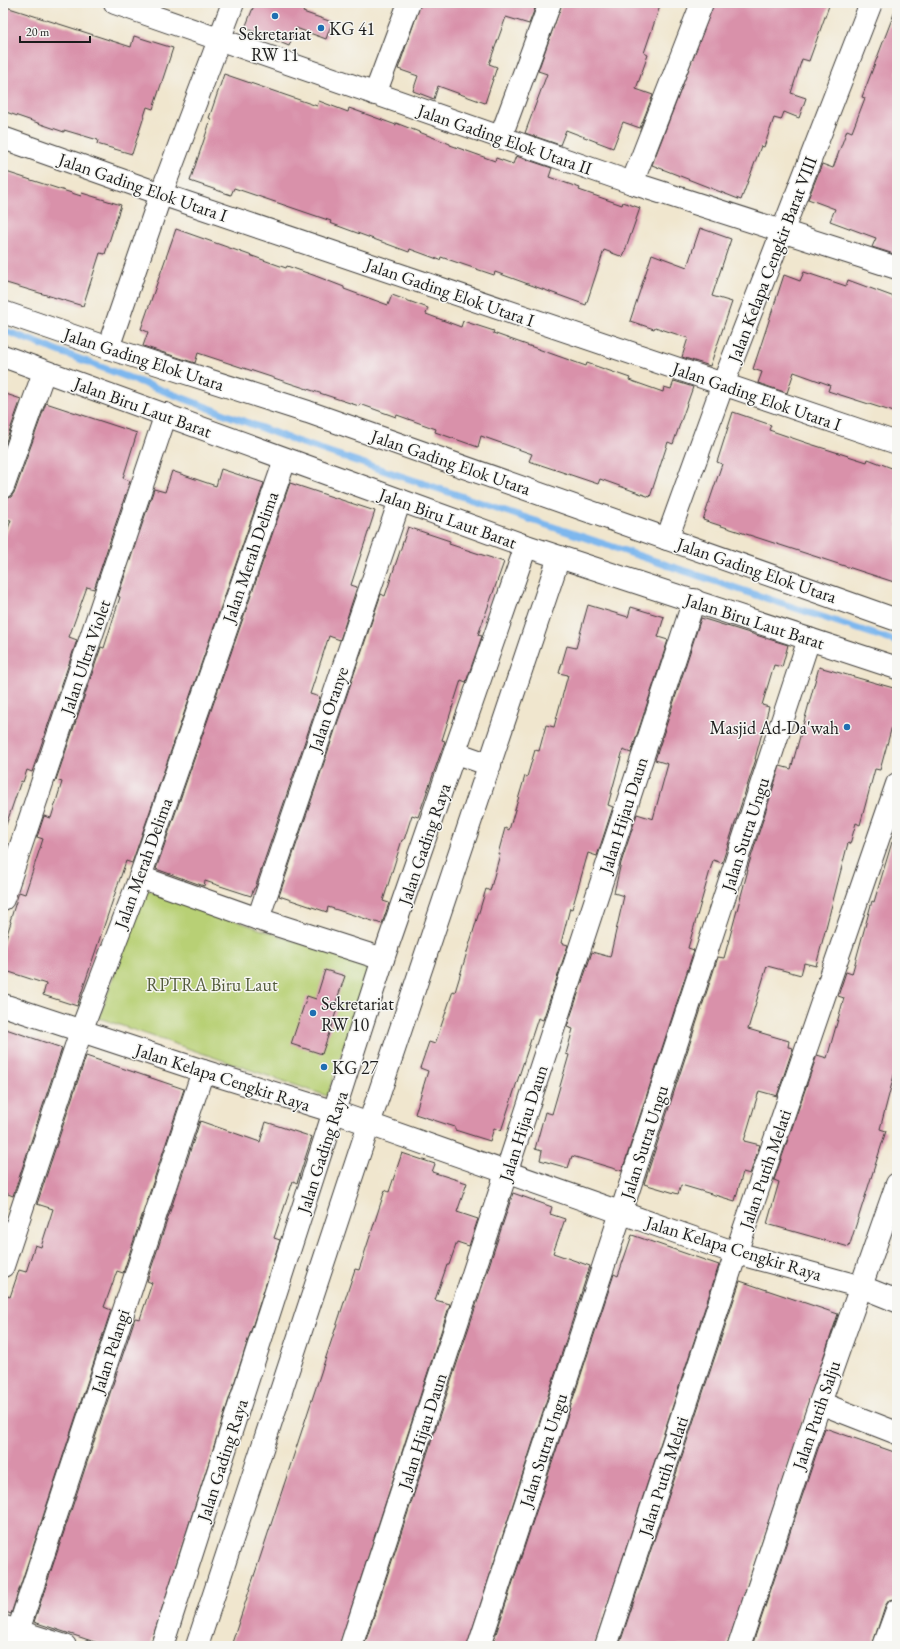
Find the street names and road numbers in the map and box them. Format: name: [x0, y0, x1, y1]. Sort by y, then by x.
street label: Jalan Gading Elok Utara II: [413, 98, 595, 180]
street label: Jalan Gading Elok Utara I: [54, 147, 230, 227]
street label: Jalan Kelapa Cengkir Barat VIII: [721, 153, 822, 367]
street label: Jalan Gading Elok Utara I: [361, 252, 537, 332]
street label: Jalan Gading Elok Utara: [59, 322, 228, 396]
street label: Jalan Gading Elok Utara I: [668, 356, 844, 436]
street label: Jalan Biru Laut Barat: [69, 371, 215, 443]
street label: Jalan Gading Elok Utara: [366, 423, 535, 500]
street label: Jalan Biru Laut Barat: [374, 482, 520, 554]
street label: Jalan Merah Delima: [216, 488, 283, 628]
street label: Jalan Gading Elok Utara: [672, 531, 841, 608]
street label: Jalan Biru Laut Barat: [681, 587, 828, 654]
street label: Jalan Ultra Violet: [54, 596, 115, 719]
street label: Jalan Oranye: [302, 664, 353, 756]
street label: Jalan Hijau Daun: [593, 753, 653, 878]
street label: Jalan Sutra Ungu: [715, 774, 774, 896]
street label: Jalan Gading Raya: [392, 779, 456, 910]
street label: Jalan Merah Delima: [108, 794, 178, 933]
street label: Jalan Kelapa Cengkir Raya: [131, 1037, 314, 1116]
street label: Jalan Hijau Daun: [493, 1061, 553, 1186]
street label: Jalan Sutra Ungu: [614, 1082, 673, 1204]
street label: Jalan Gading Raya: [291, 1087, 353, 1218]
street label: Jalan Putih Melati: [733, 1106, 796, 1234]
street label: Jalan Kelapa Cengkir Raya: [641, 1210, 825, 1286]
street label: Jalan Pelangi: [85, 1305, 135, 1398]
street label: Jalan Putih Salju: [786, 1357, 846, 1474]
street label: Jalan Hijau Daun: [392, 1369, 452, 1494]
street label: Jalan Sutra Ungu: [513, 1390, 572, 1512]
street label: Jalan Gading Raya: [191, 1395, 253, 1526]
street label: Jalan Putih Melati: [632, 1413, 693, 1541]

